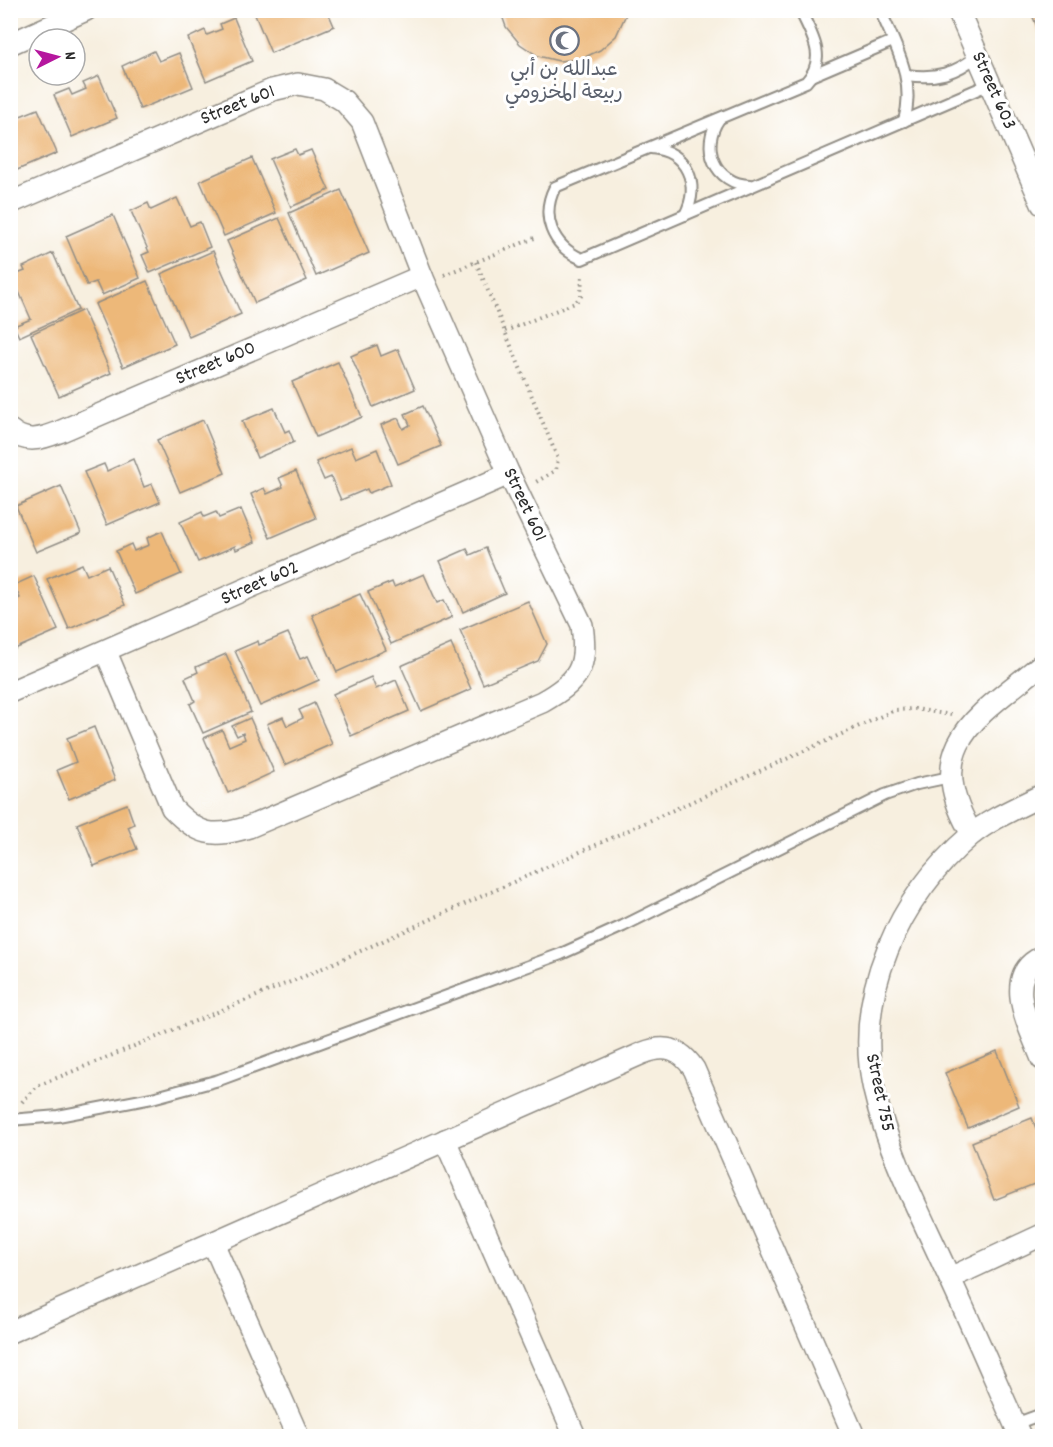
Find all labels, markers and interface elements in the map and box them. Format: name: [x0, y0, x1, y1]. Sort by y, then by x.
mosque icon: عبدالله بن أبي ربيعة المخزومي: [548, 24, 580, 56]
north arrow: [27, 27, 87, 87]
street label: Street 603: [963, 48, 1023, 134]
text: N: [58, 51, 81, 61]
place label: عبدالله بن أبي ربيعة المخزومي: [505, 57, 623, 109]
street label: Street 601: [196, 78, 280, 134]
street label: Street 600: [172, 335, 260, 393]
street label: Street 601: [495, 464, 553, 546]
street label: Street 602: [217, 554, 303, 614]
street label: Street 755: [857, 1051, 901, 1135]

